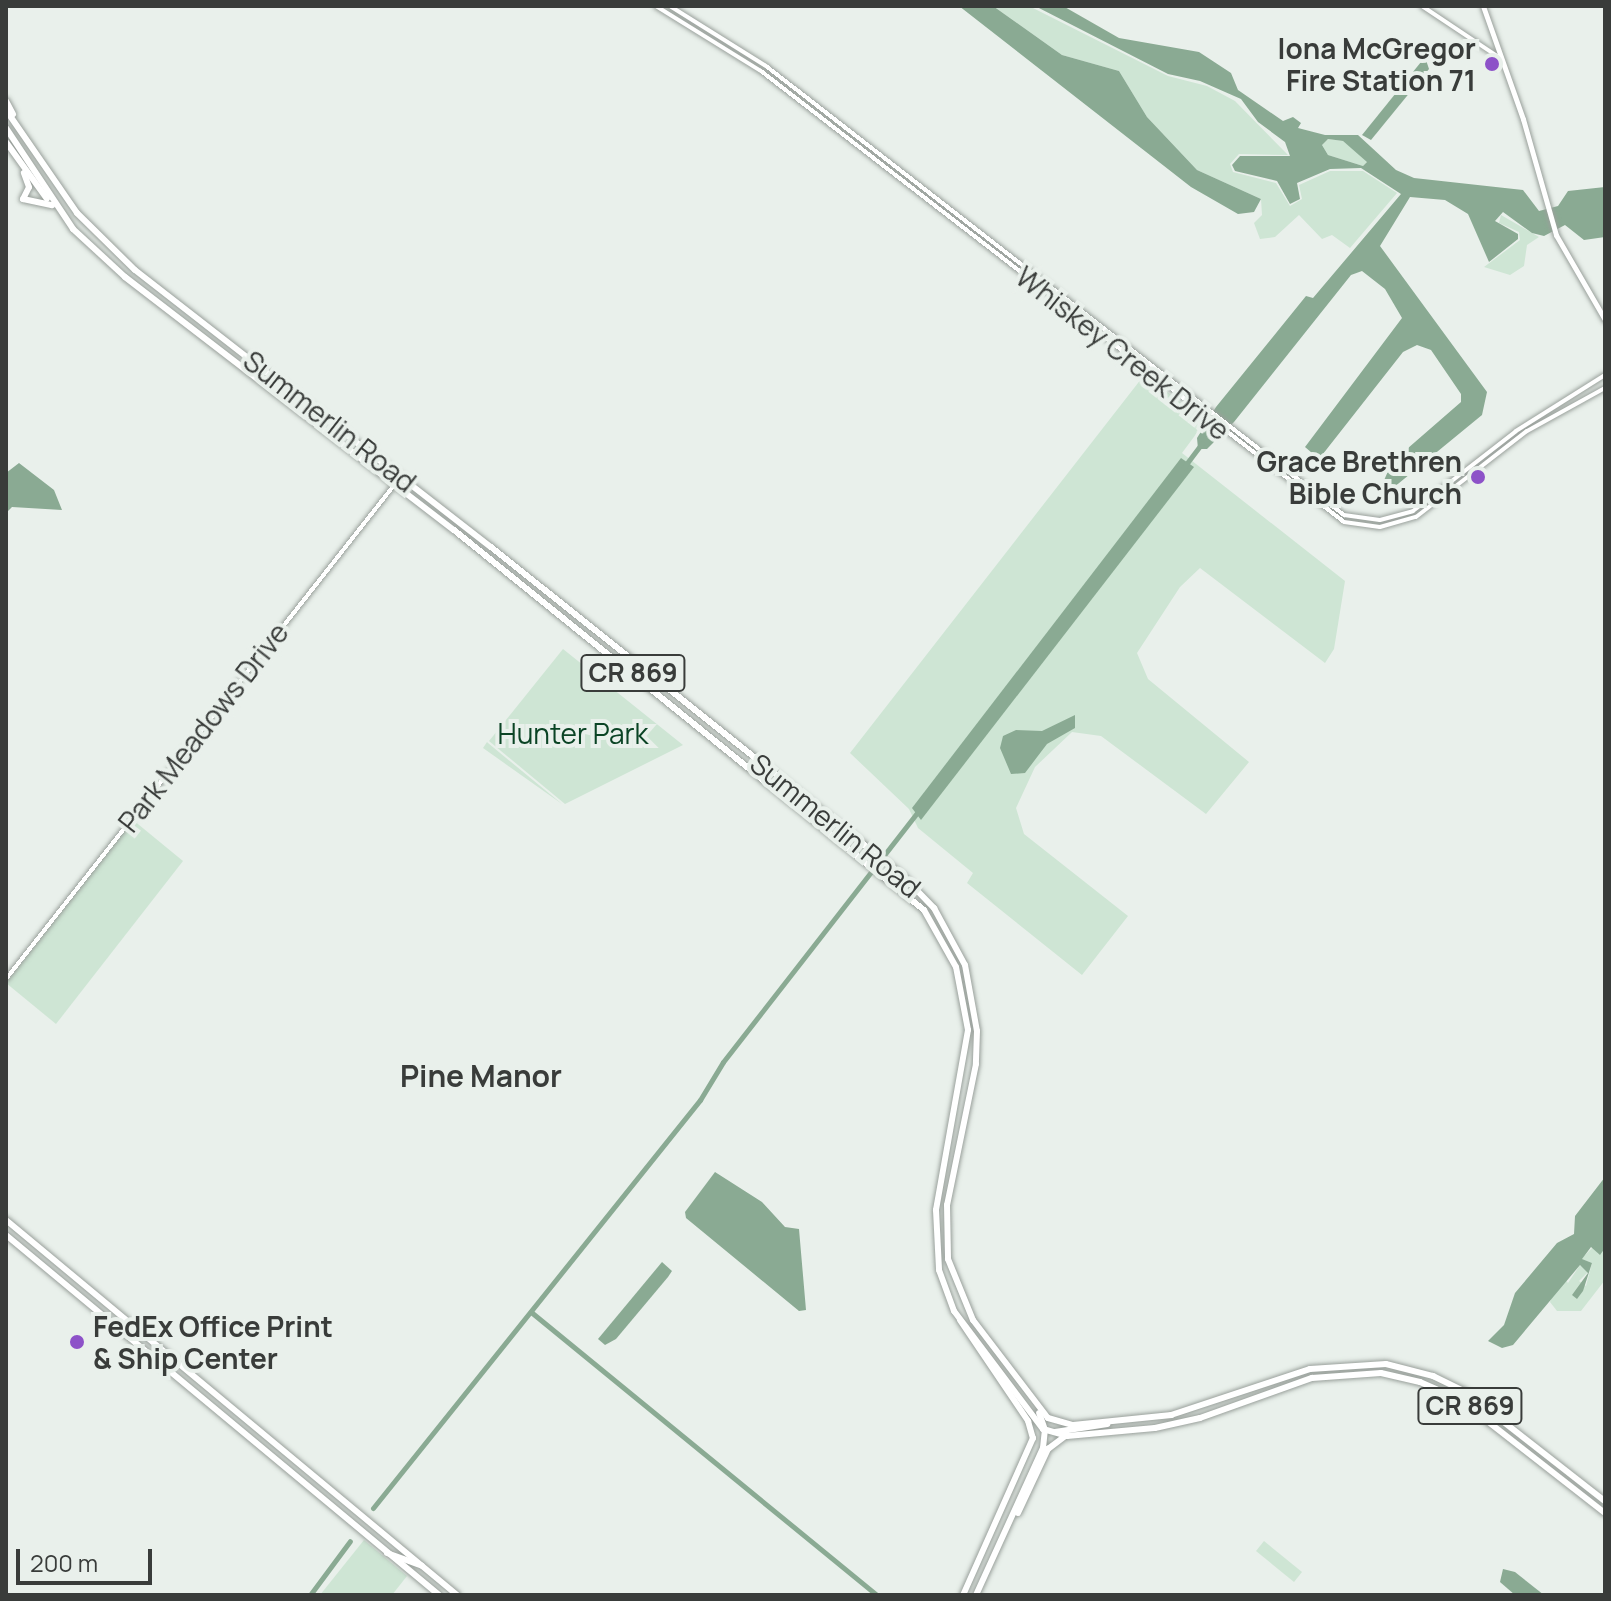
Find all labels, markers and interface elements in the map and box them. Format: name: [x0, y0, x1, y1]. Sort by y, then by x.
place label: Iona McGregor Fire Station 71: [1278, 31, 1476, 97]
marker: Iona McGregor Fire Station 71: [1483, 55, 1501, 73]
street label: Whiskey Creek Drive: [1010, 259, 1236, 447]
street label: Summerlin Road: [237, 343, 423, 499]
place label: Grace Brethren Bible Church: [1257, 444, 1462, 510]
marker: Grace Brethren Bible Church: [1469, 468, 1487, 486]
street label: Park Meadows Drive: [111, 616, 295, 838]
road number: CR 869: [579, 651, 687, 695]
park label: Hunter Park: [498, 716, 648, 750]
street label: Summerlin Road: [744, 746, 928, 904]
district label: Pine Manor: [400, 1058, 562, 1094]
place label: FedEx Office Print & Ship Center: [93, 1309, 333, 1375]
marker: FedEx Office Print & Ship Center: [68, 1333, 86, 1351]
road number: CR 869: [1416, 1384, 1524, 1428]
scale bar: [20, 1533, 156, 1583]
text: 200 m: [30, 1546, 98, 1579]

